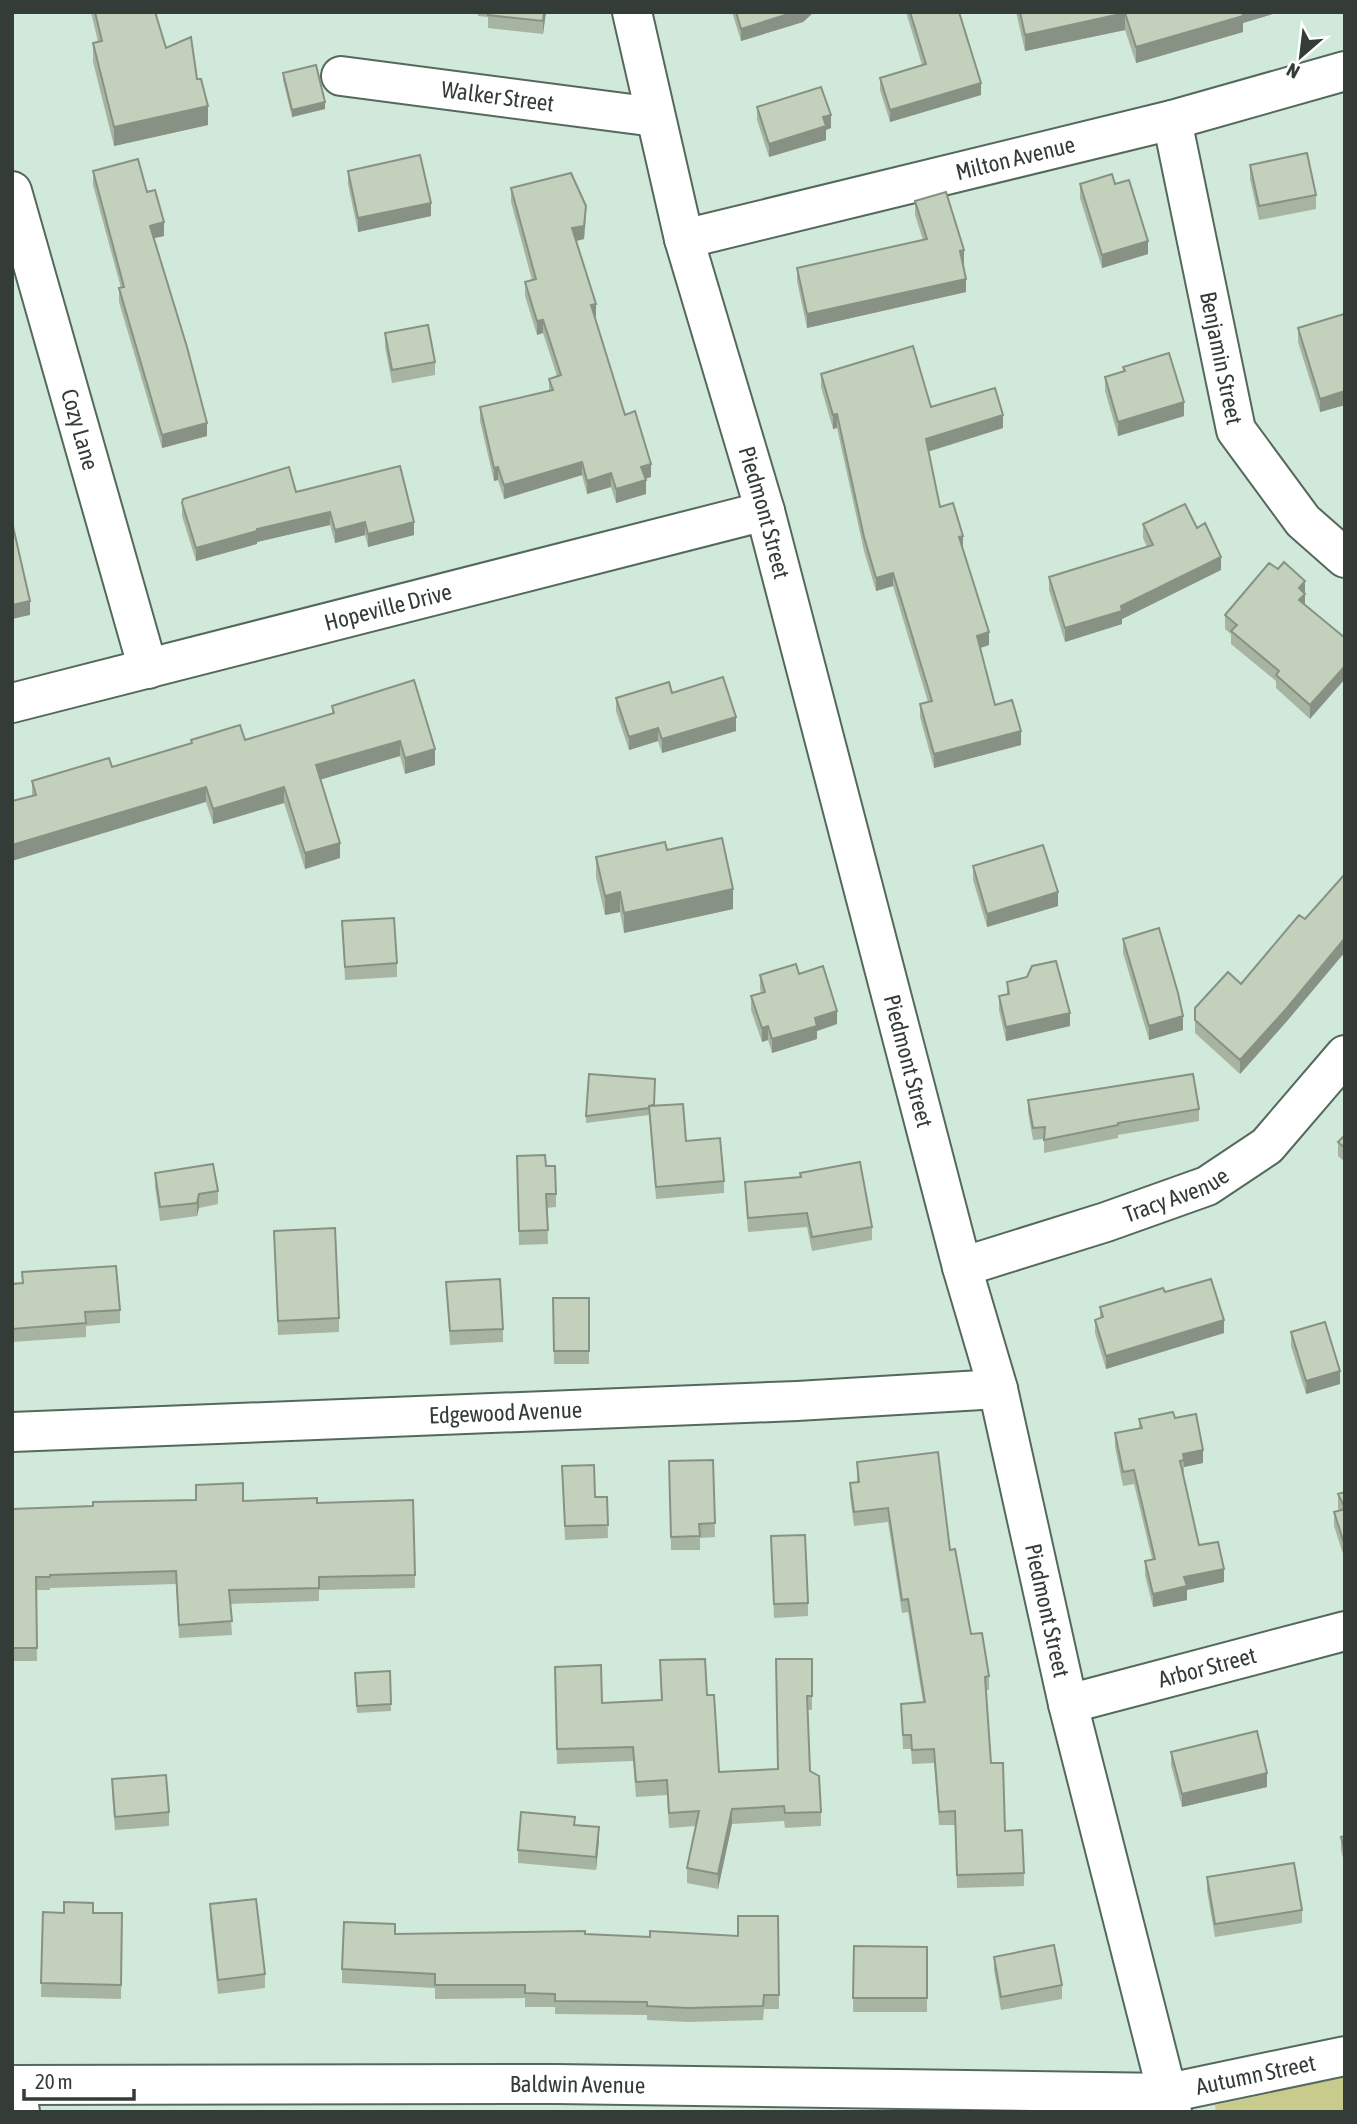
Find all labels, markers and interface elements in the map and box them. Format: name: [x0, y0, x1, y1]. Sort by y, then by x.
north arrow: [1266, 21, 1336, 91]
text: N: [1283, 59, 1303, 83]
street label: Walker Street: [440, 76, 556, 117]
street label: Milton Avenue: [953, 131, 1078, 185]
street label: Benjamin Street: [1195, 289, 1248, 427]
street label: Cozy Lane: [56, 386, 104, 473]
street label: Piedmont Street: [733, 443, 795, 581]
street label: Hopeville Drive: [322, 578, 454, 636]
street label: Piedmont Street: [879, 992, 938, 1130]
street label: Tracy Avenue: [1120, 1162, 1234, 1228]
street label: Edgewood Avenue: [429, 1396, 583, 1429]
street label: Piedmont Street: [1020, 1541, 1075, 1680]
street label: Arbor Street: [1155, 1642, 1259, 1693]
street label: Autumn Street: [1193, 2050, 1318, 2100]
scale bar: [24, 2058, 135, 2102]
text: 20 m: [35, 2069, 73, 2093]
street label: Baldwin Avenue: [510, 2071, 645, 2098]

